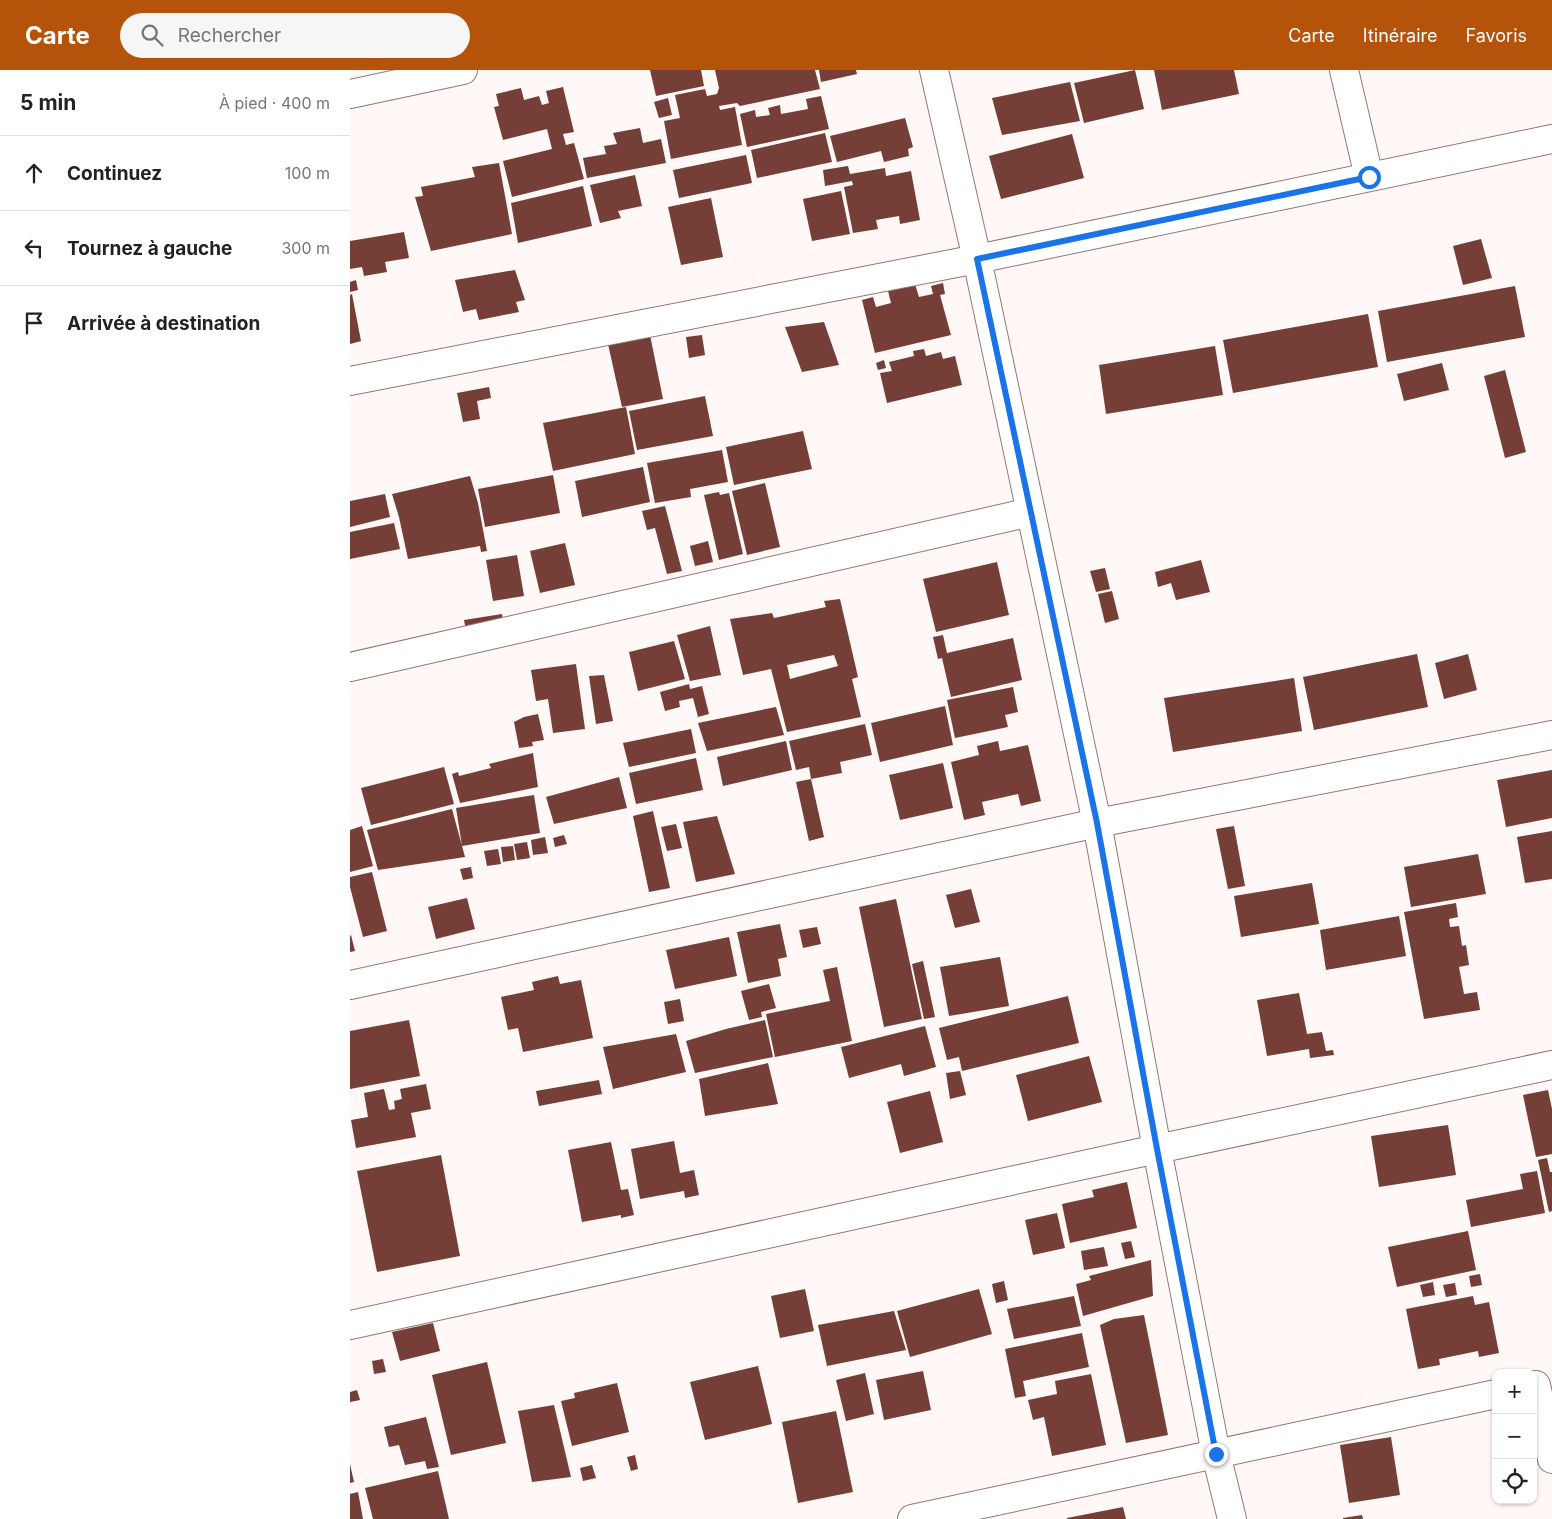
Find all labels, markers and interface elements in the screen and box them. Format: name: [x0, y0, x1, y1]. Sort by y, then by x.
search box: [120, 13, 470, 58]
text: Carte: [25, 21, 90, 50]
icon: search: [138, 21, 166, 49]
text: Rechercher: [178, 24, 281, 47]
text: Carte: [1288, 25, 1335, 46]
text: Itinéraire: [1363, 25, 1437, 46]
text: Favoris: [1465, 25, 1527, 46]
text: 5 min: [20, 90, 76, 115]
text: À pied · 400 m: [219, 93, 330, 113]
icon: ahead: [20, 159, 48, 187]
text: Continuez: [67, 162, 162, 185]
text: 100 m: [285, 163, 330, 183]
route start: [1358, 166, 1381, 189]
icon: left: [20, 234, 48, 262]
text: Tournez à gauche: [67, 237, 232, 260]
text: 300 m: [281, 238, 330, 258]
icon: arrive: [20, 309, 48, 337]
text: Arrivée à destination: [67, 312, 260, 335]
map controls: [1492, 1369, 1537, 1504]
button: +: [1492, 1369, 1537, 1414]
button: −: [1492, 1414, 1537, 1459]
route end: [1205, 1443, 1228, 1466]
button: locate: [1492, 1459, 1537, 1504]

